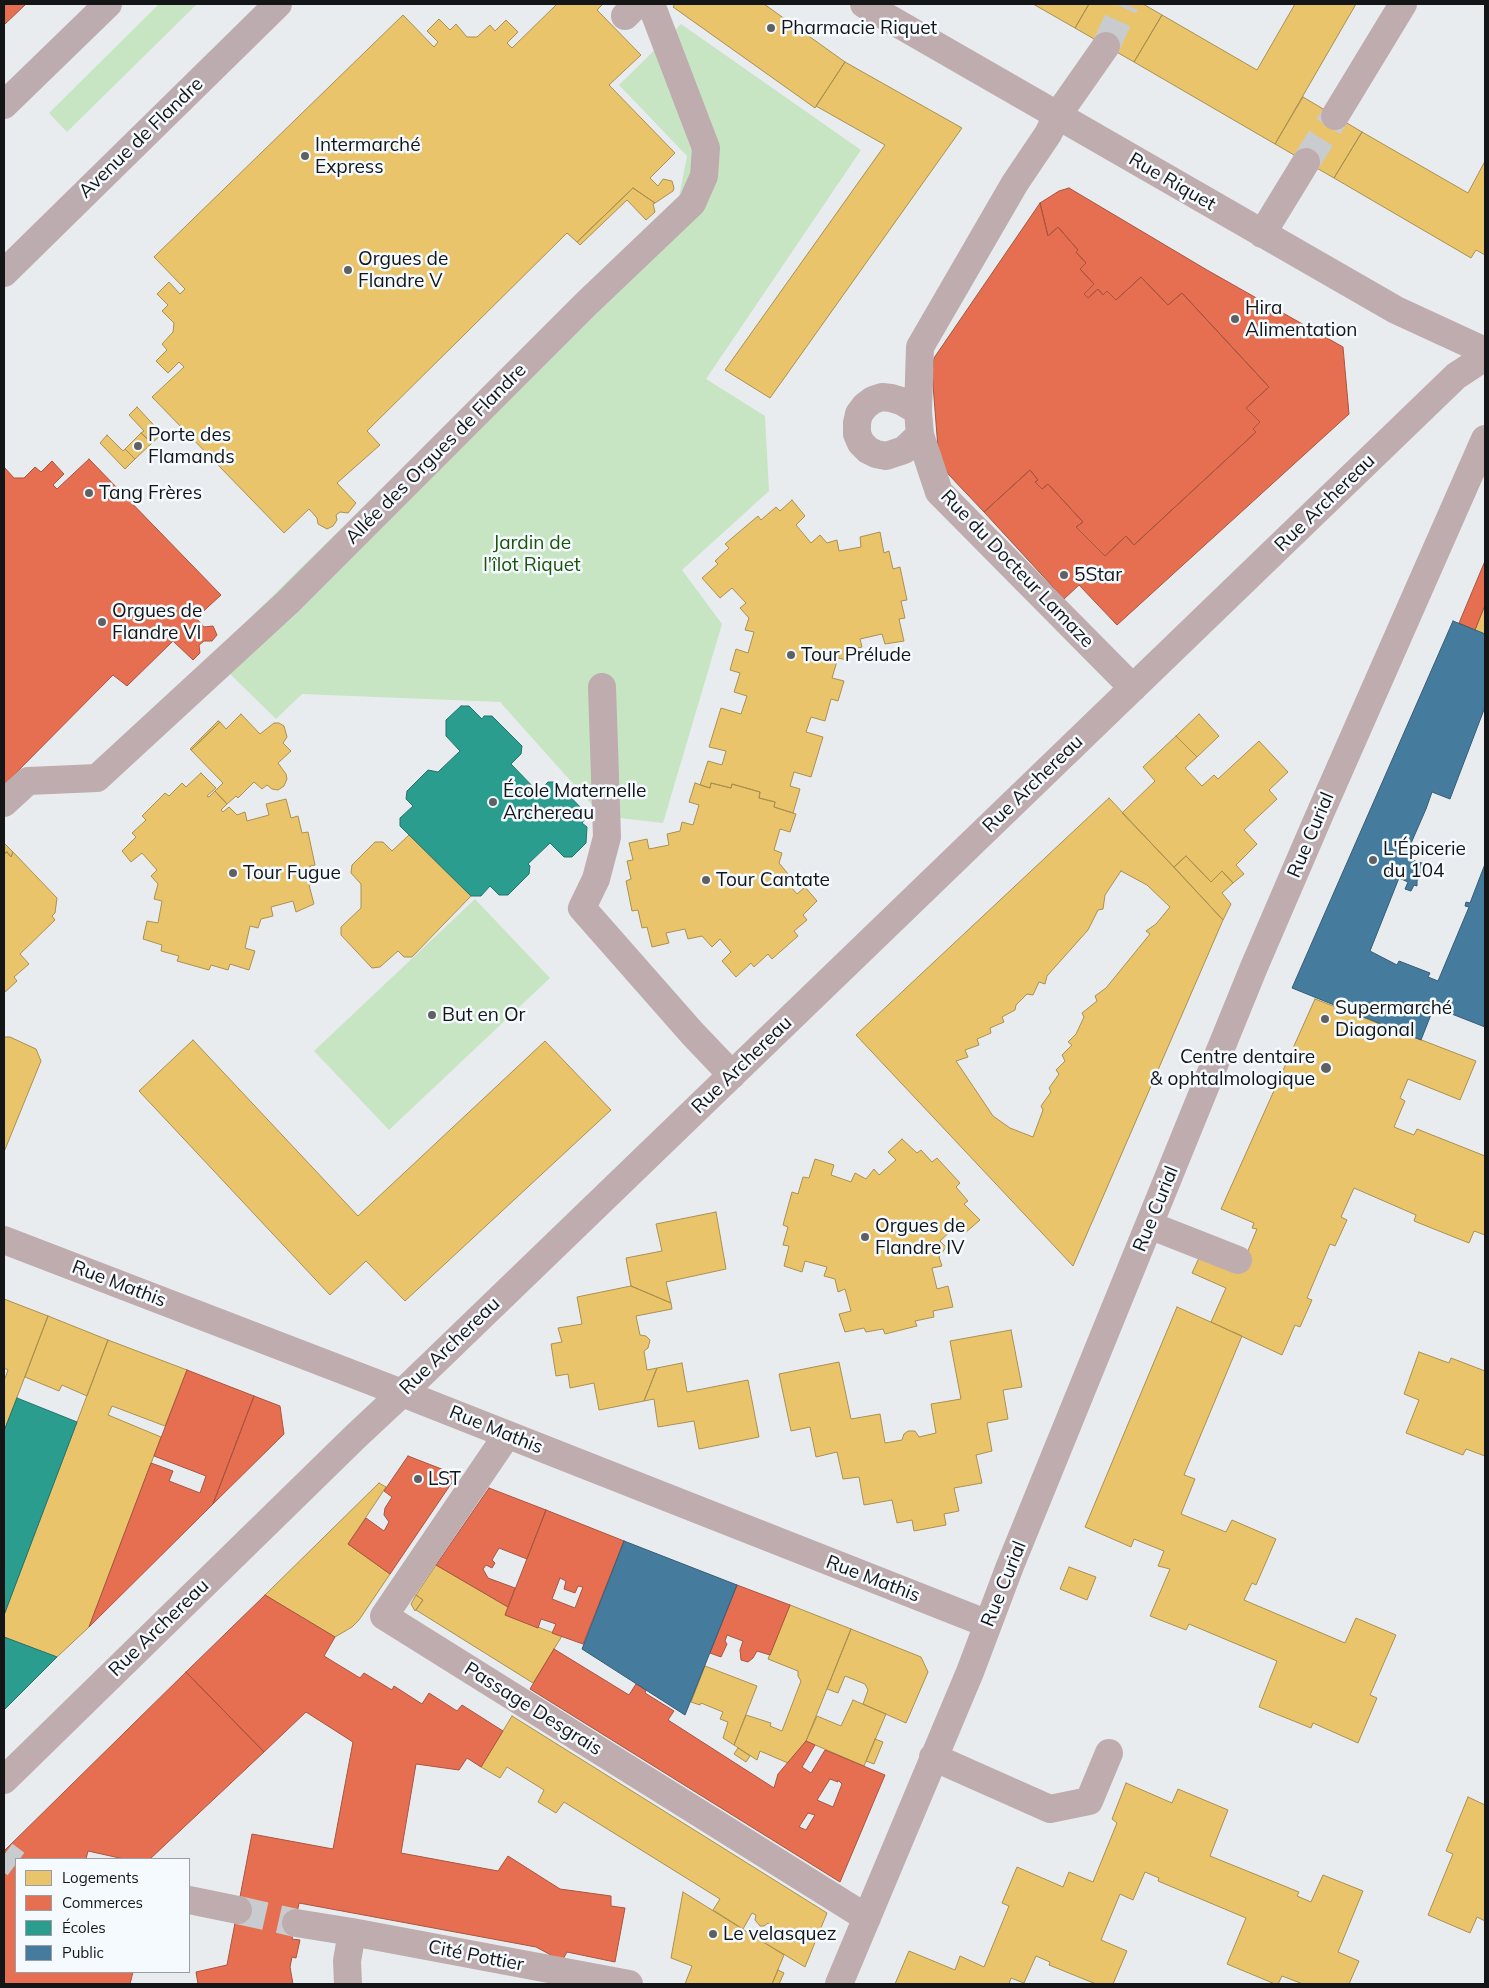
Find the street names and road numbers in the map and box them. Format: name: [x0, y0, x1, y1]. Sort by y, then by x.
street label: Avenue de Flandre: [74, 73, 208, 203]
street label: Rue Riquet: [1125, 148, 1219, 216]
street label: Allée des Orgues de Flandre: [341, 359, 531, 549]
street label: Rue Archereau: [1270, 449, 1380, 557]
street label: Rue du Docteur Lamaze: [936, 485, 1098, 653]
street label: Rue Archereau: [978, 730, 1088, 838]
street label: Rue Curial: [1283, 789, 1339, 881]
street label: Rue Archereau: [687, 1011, 797, 1119]
street label: Rue Curial: [1128, 1163, 1184, 1255]
street label: Rue Mathis: [69, 1256, 169, 1312]
street label: Rue Archereau: [395, 1292, 505, 1400]
street label: Rue Mathis: [446, 1401, 546, 1459]
street label: Rue Curial: [976, 1538, 1032, 1630]
street label: Rue Mathis: [823, 1551, 923, 1607]
street label: Rue Archereau: [104, 1574, 214, 1682]
street label: Passage Desgrais: [460, 1658, 606, 1760]
street label: Cité Pottier: [426, 1936, 526, 1976]

